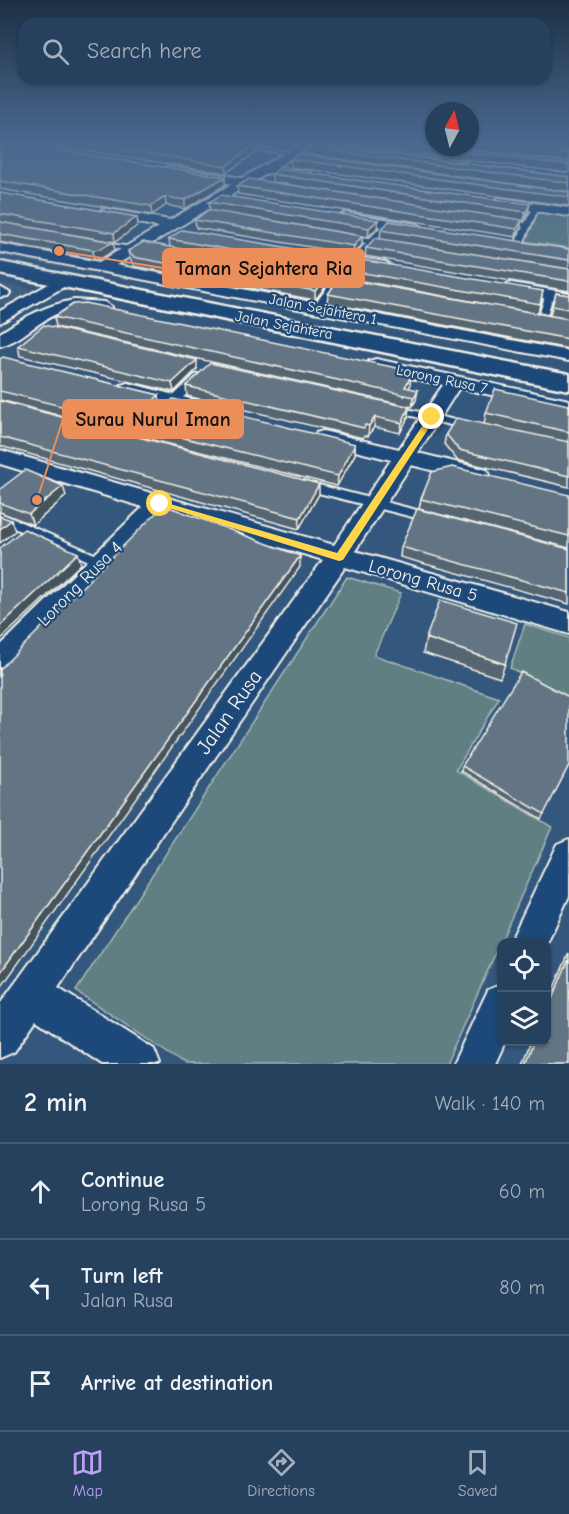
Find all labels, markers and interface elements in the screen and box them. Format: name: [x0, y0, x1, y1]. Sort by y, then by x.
search box: [18, 18, 551, 84]
icon: search: [39, 35, 72, 68]
text: Search here: [87, 38, 202, 64]
north arrow: [425, 102, 479, 156]
callout: Taman Sejahtera Ria: [163, 249, 364, 287]
text: Taman Sejahtera Ria: [175, 257, 353, 280]
street label: Jalan Sejahtera 1: [267, 290, 379, 328]
street label: Jalan Sejahtera: [234, 307, 334, 343]
street label: Lorong Rusa 7: [395, 361, 489, 397]
callout: Surau Nurul Iman: [63, 400, 243, 438]
route end: [418, 403, 444, 429]
text: Surau Nurul Iman: [75, 408, 231, 431]
route start: [146, 490, 172, 516]
street label: Lorong Rusa 4: [33, 537, 127, 631]
street label: Lorong Rusa 5: [366, 555, 480, 607]
street label: Jalan Rusa: [191, 665, 267, 759]
map controls: [497, 938, 551, 1046]
button: locate: [497, 938, 551, 992]
button: layers: [497, 992, 551, 1046]
text: 2 min: [24, 1088, 87, 1118]
text: Walk · 140 m: [435, 1092, 545, 1115]
text: Continue: [81, 1167, 164, 1193]
icon: ahead: [24, 1175, 57, 1208]
text: 60 m: [499, 1180, 545, 1203]
text: Lorong Rusa 5: [81, 1193, 206, 1216]
text: Turn left: [81, 1263, 163, 1289]
icon: left: [24, 1271, 57, 1304]
text: 80 m: [499, 1276, 545, 1299]
text: Jalan Rusa: [81, 1289, 174, 1312]
icon: arrive: [24, 1367, 57, 1400]
text: Arrive at destination: [81, 1370, 273, 1396]
tab: Map: [71, 1446, 104, 1500]
tab: Directions: [247, 1446, 315, 1500]
tab: Saved: [458, 1446, 498, 1500]

